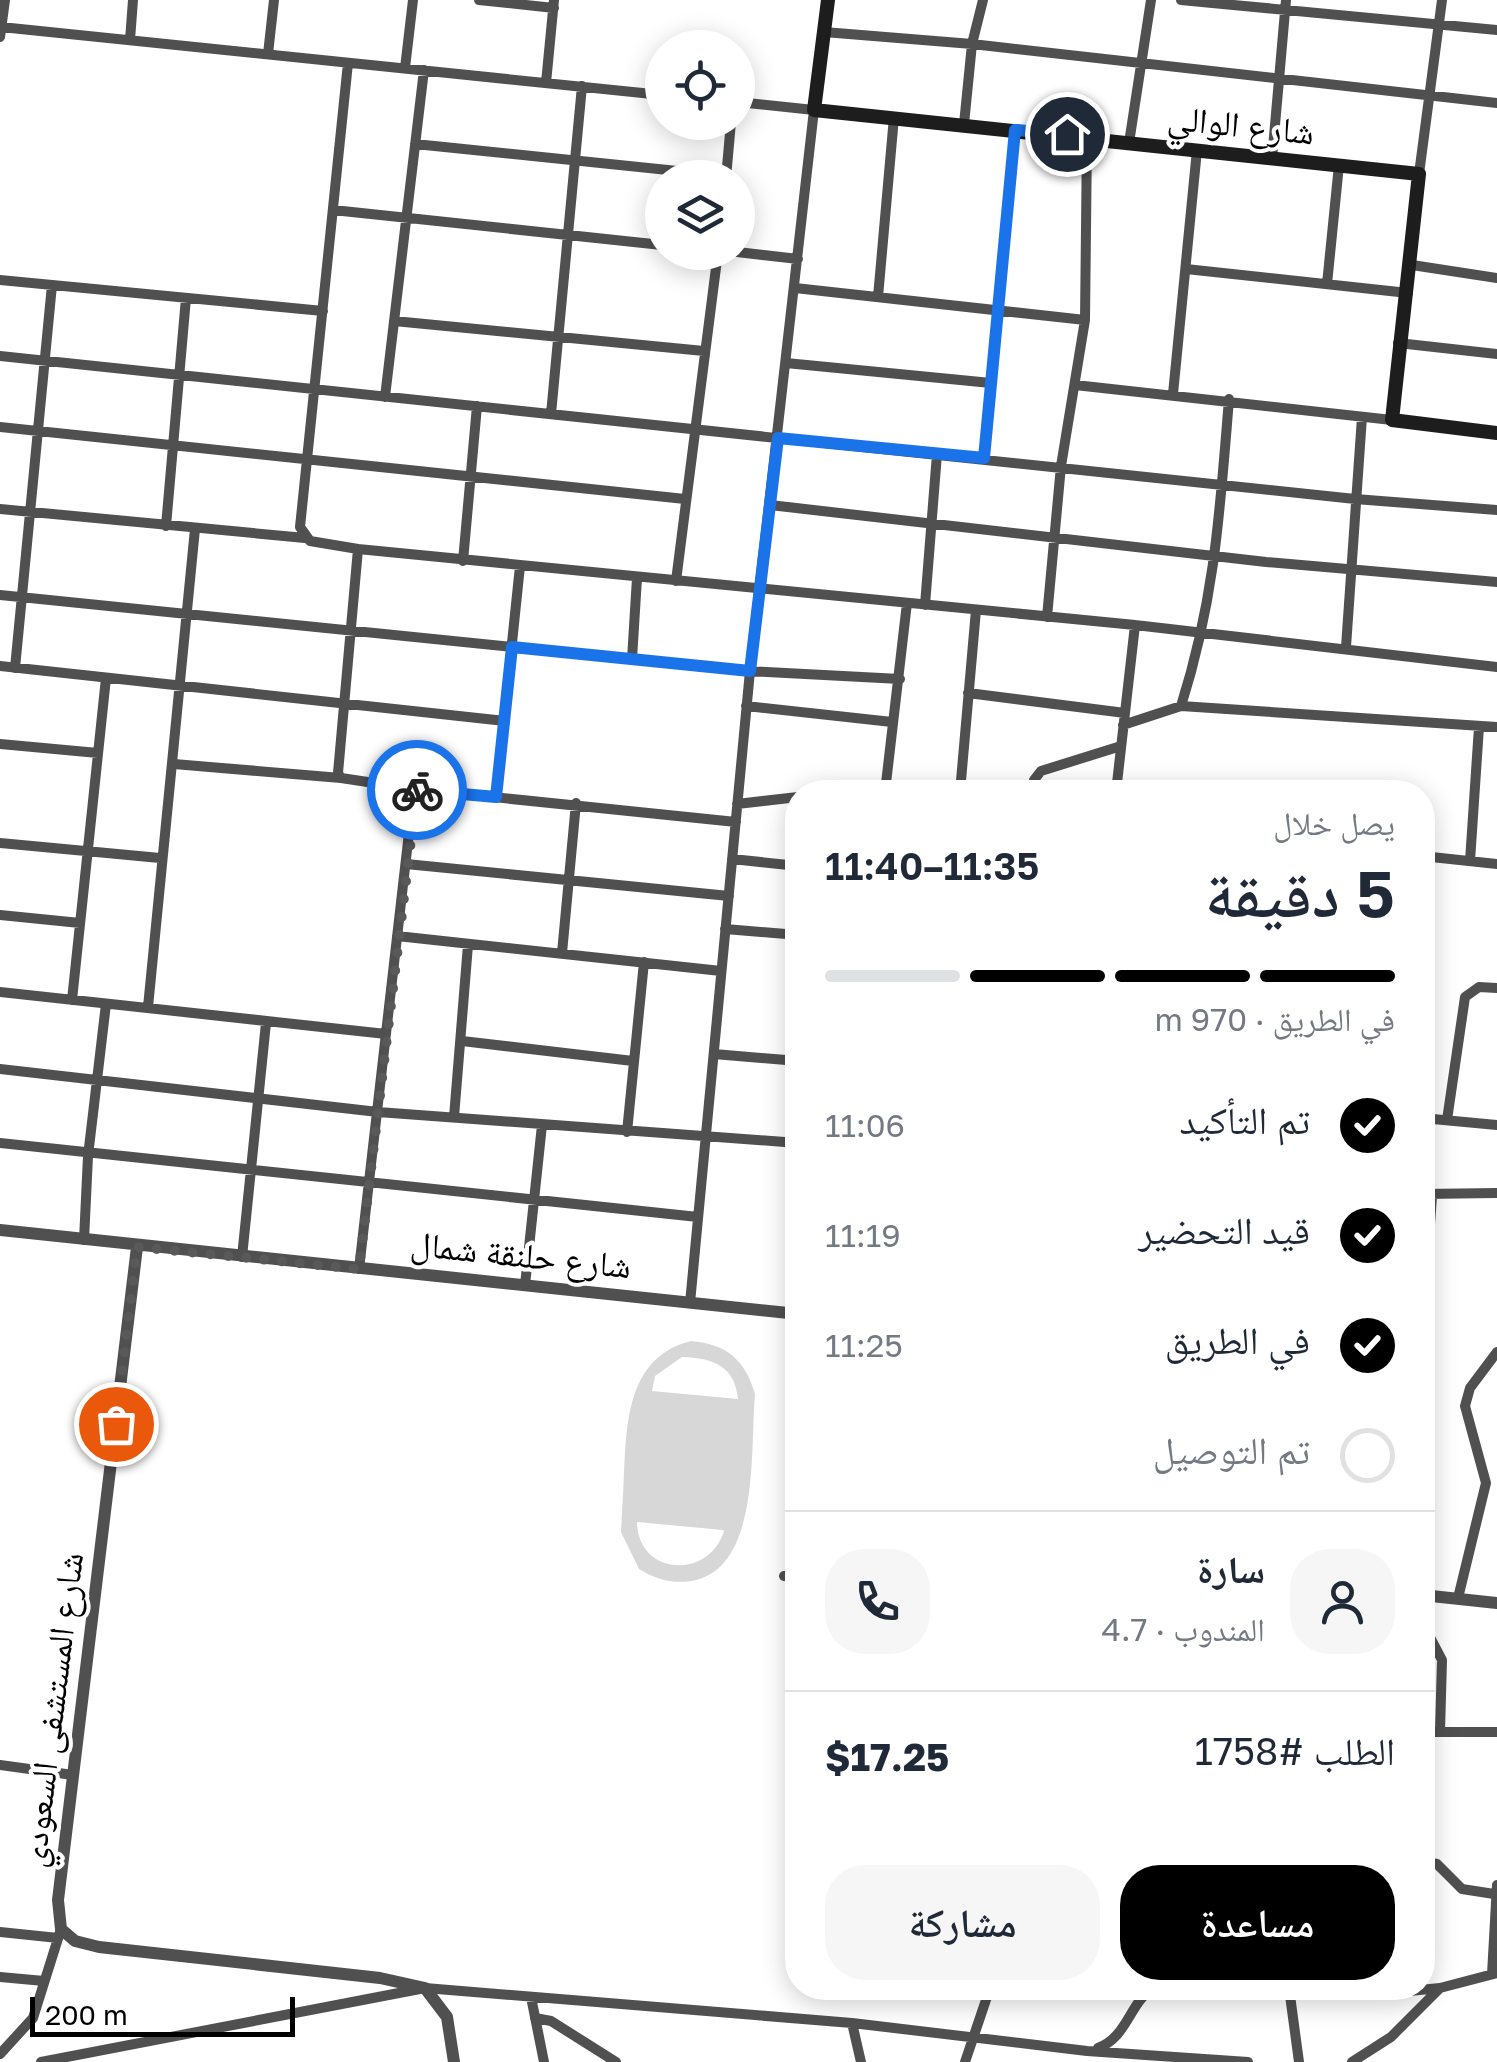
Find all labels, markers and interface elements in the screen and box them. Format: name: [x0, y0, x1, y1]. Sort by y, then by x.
map controls: [645, 30, 755, 270]
button: locate: [645, 30, 755, 140]
pin: [1025, 92, 1110, 177]
street label: شارع الوالي: [1165, 95, 1317, 160]
icon: home: [1040, 107, 1095, 162]
button: layers: [645, 160, 755, 270]
courier: [367, 740, 467, 840]
icon: bike: [390, 763, 445, 818]
text: يصل خلال: [1273, 804, 1395, 842]
text: 11:35–11:40: [825, 843, 1039, 888]
text: 5 دقيقة: [1205, 853, 1395, 931]
text: في الطريق · 970 m: [1154, 1000, 1395, 1038]
text: تم التأكيد: [1180, 1097, 1310, 1142]
icon: check: [1340, 1098, 1395, 1153]
text: 11:06: [825, 1106, 905, 1144]
text: قيد التحضير: [1138, 1207, 1310, 1252]
icon: check: [1340, 1208, 1395, 1263]
text: 11:19: [825, 1216, 901, 1254]
street label: شارع حلنقة شمال: [408, 1222, 634, 1288]
text: في الطريق: [1165, 1317, 1310, 1362]
icon: check: [1340, 1318, 1395, 1373]
text: 11:25: [825, 1326, 903, 1364]
pin: [74, 1382, 159, 1467]
icon: bag: [89, 1397, 144, 1452]
text: تم التوصيل: [1153, 1427, 1310, 1472]
text: سارة: [1197, 1546, 1265, 1591]
button: phone: [825, 1549, 930, 1654]
button: person: [1290, 1549, 1395, 1654]
street label: شارع المستشفى السعودي: [11, 1550, 99, 1871]
text: المندوب · 4.7: [1101, 1610, 1265, 1648]
text: الطلب #1758: [1195, 1728, 1395, 1773]
text: $17.25: [825, 1734, 949, 1779]
button: مشاركة: [825, 1865, 1100, 1980]
button: مساعدة: [1120, 1865, 1395, 1980]
scale bar: [30, 1992, 295, 2036]
text: 200 m: [45, 1998, 128, 2031]

